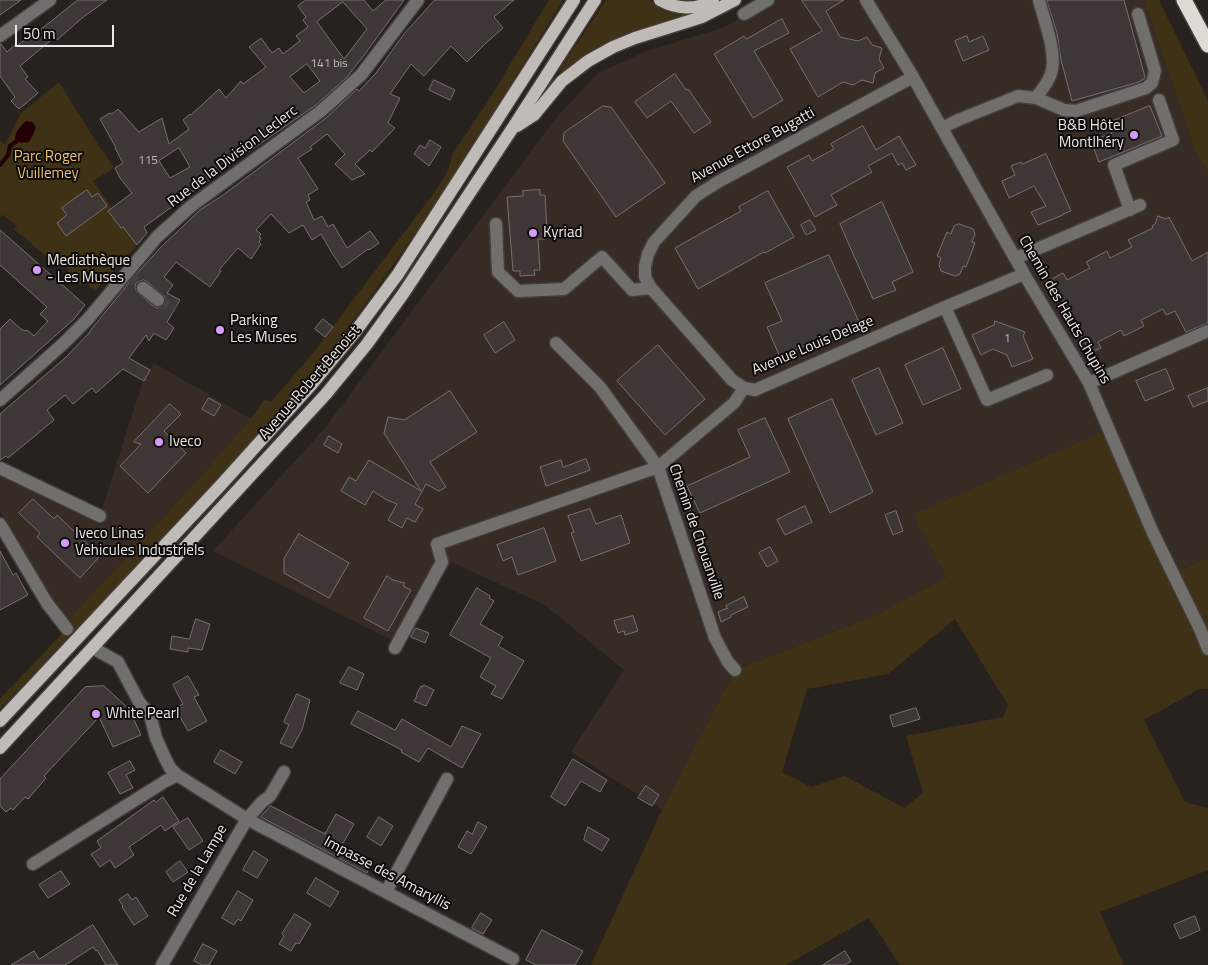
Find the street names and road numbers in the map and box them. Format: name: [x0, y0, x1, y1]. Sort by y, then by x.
street label: Rue de la Division Leclerc: [165, 102, 301, 212]
street label: Avenue Ettore Bugatti: [688, 104, 818, 188]
street label: Chemin des Hauts Chupins: [1014, 233, 1114, 387]
street label: Avenue Louis Delage: [750, 312, 876, 380]
street label: Avenue Robert Benoist: [256, 322, 364, 444]
street label: Chemin de Chouanville: [664, 462, 728, 602]
street label: Rue de la Lampe: [164, 822, 232, 920]
street label: Impasse des Amaryllis: [321, 833, 453, 915]

